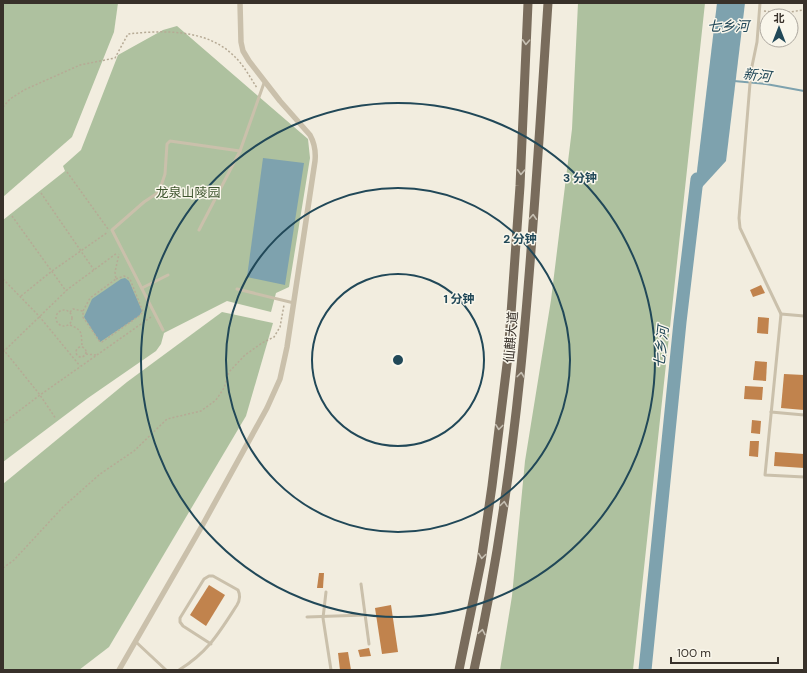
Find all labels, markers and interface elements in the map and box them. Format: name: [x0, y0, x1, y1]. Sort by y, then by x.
north arrow: [759, 8, 799, 48]
text: 北: [774, 11, 785, 25]
water label: 七乡河: [707, 17, 752, 35]
one-way arrow: [522, 39, 531, 45]
water label: 新河: [742, 64, 775, 86]
one-way arrow: [516, 169, 525, 175]
text: 3 分钟: [563, 170, 597, 186]
park label: 龙泉山陵园: [155, 184, 221, 201]
one-way arrow: [529, 214, 538, 220]
text: 2 分钟: [503, 231, 537, 247]
text: 1 分钟: [443, 291, 475, 307]
street label: 仙麒大道: [500, 310, 522, 364]
water label: 七乡河: [650, 322, 672, 369]
centre of rings: [391, 353, 405, 367]
one-way arrow: [516, 372, 525, 378]
one-way arrow: [495, 424, 504, 430]
one-way arrow: [499, 501, 508, 507]
one-way arrow: [478, 553, 487, 559]
one-way arrow: [477, 629, 486, 635]
scale bar: [671, 639, 778, 665]
text: 100 m: [677, 645, 711, 661]

